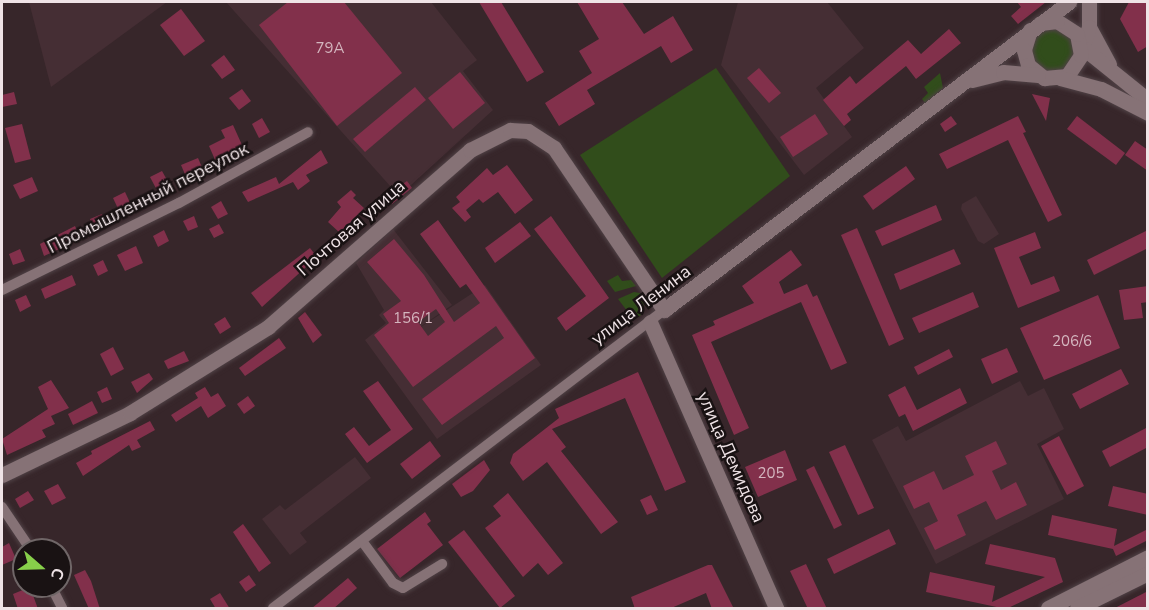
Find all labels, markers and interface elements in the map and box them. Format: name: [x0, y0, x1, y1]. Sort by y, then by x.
house number: 79А: [316, 40, 344, 58]
street label: Промышленный переулок: [44, 138, 252, 258]
street label: Почтовая улица: [293, 175, 409, 281]
street label: улица Ленина: [587, 260, 695, 350]
house number: 156/1: [393, 310, 433, 328]
house number: 206/6: [1052, 333, 1092, 351]
street label: улица Демидова: [692, 388, 770, 526]
house number: 205: [758, 465, 784, 483]
north arrow: [12, 538, 72, 598]
text: С: [45, 565, 69, 582]

